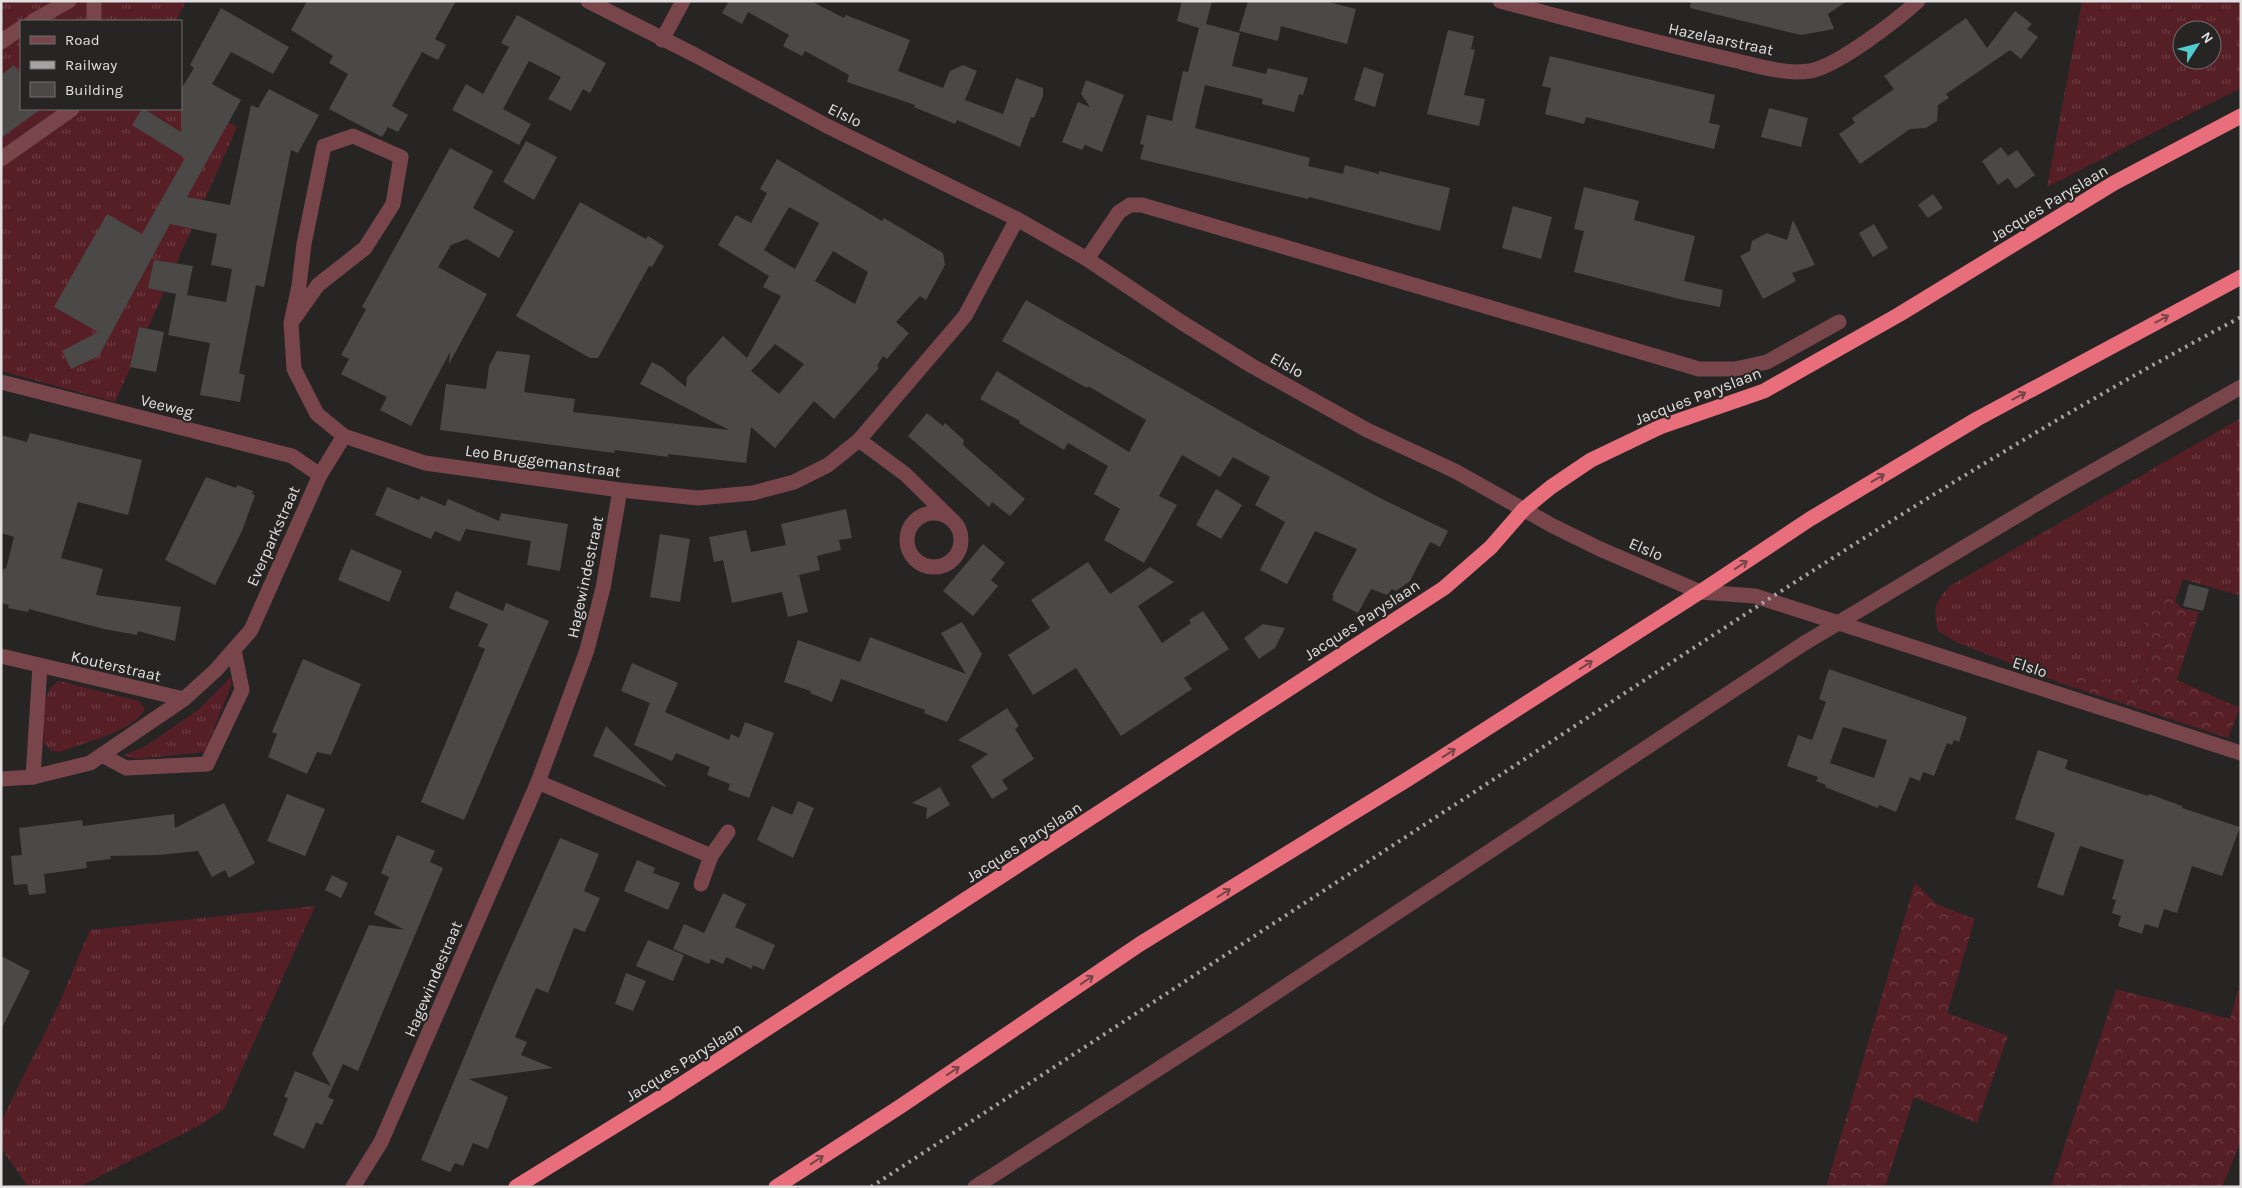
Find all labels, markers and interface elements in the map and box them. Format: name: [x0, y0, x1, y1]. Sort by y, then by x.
street label: Hazelaarstraat: [1667, 19, 1775, 59]
legend: [20, 20, 182, 110]
north arrow: [2172, 20, 2222, 70]
text: N: [2197, 29, 2217, 47]
text: Road: [65, 31, 100, 49]
text: Railway: [65, 56, 117, 74]
text: Building: [65, 81, 123, 99]
street label: Elslo: [825, 99, 865, 131]
street label: Jacques Paryslaan: [1987, 160, 2111, 246]
one-way arrow: [2154, 314, 2169, 324]
street label: Elslo: [1267, 348, 1307, 382]
street label: Jacques Paryslaan: [1632, 363, 1764, 429]
street label: Veeweg: [139, 390, 195, 422]
one-way arrow: [2011, 391, 2026, 401]
street label: Leo Bruggemanstraat: [464, 441, 622, 481]
one-way arrow: [1871, 472, 1885, 482]
street label: Everparkstraat: [242, 483, 304, 589]
street label: Hagewindestraat: [563, 514, 607, 640]
street label: Elslo: [1626, 533, 1666, 565]
one-way arrow: [1734, 560, 1748, 570]
street label: Jacques Paryslaan: [1301, 576, 1423, 664]
street label: Kouterstraat: [69, 646, 163, 686]
street label: Elslo: [2010, 653, 2050, 681]
one-way arrow: [1578, 660, 1592, 670]
one-way arrow: [1442, 748, 1456, 758]
street label: Jacques Paryslaan: [963, 798, 1085, 886]
one-way arrow: [1216, 887, 1230, 897]
street label: Hagewindestraat: [400, 918, 466, 1040]
one-way arrow: [1080, 975, 1094, 985]
street label: Jacques Paryslaan: [622, 1018, 746, 1106]
one-way arrow: [945, 1066, 959, 1076]
one-way arrow: [809, 1155, 823, 1165]

